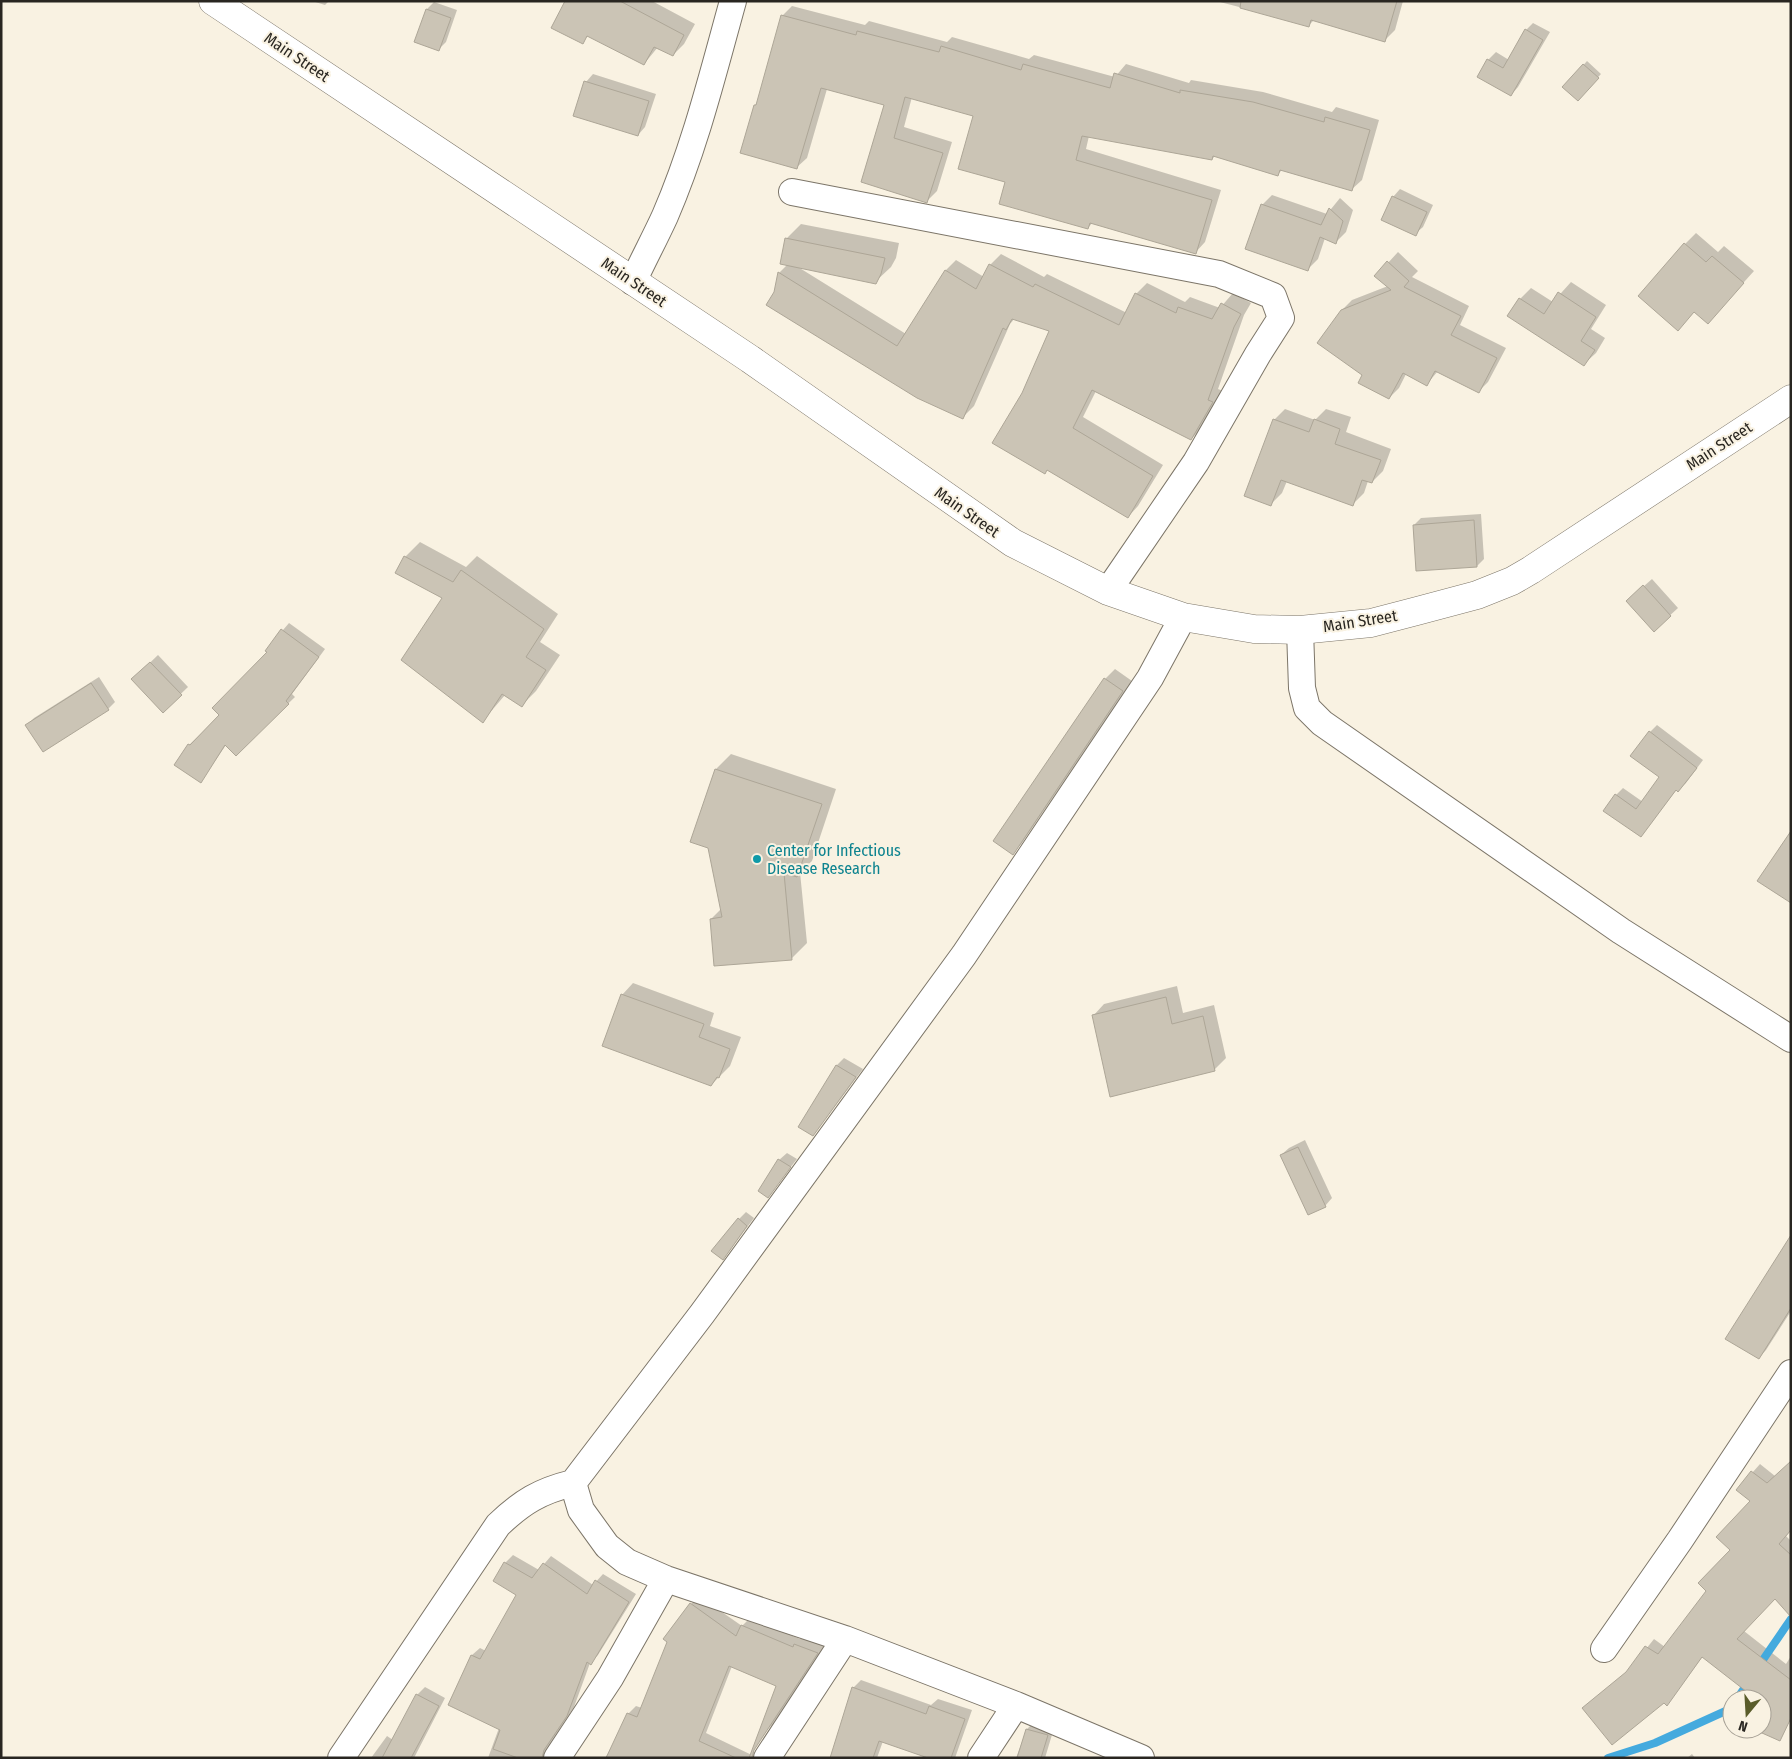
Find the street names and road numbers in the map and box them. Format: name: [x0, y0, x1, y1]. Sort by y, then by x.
street label: Main Street: [261, 28, 334, 86]
street label: Main Street: [598, 253, 671, 311]
street label: Main Street: [1682, 417, 1756, 474]
street label: Main Street: [931, 483, 1004, 542]
street label: Main Street: [1322, 606, 1399, 636]

